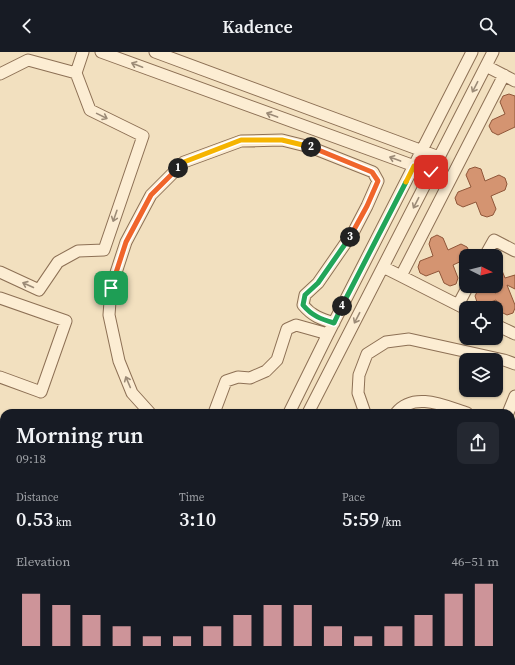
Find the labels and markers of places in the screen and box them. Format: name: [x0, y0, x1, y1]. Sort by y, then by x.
pin: 2: [301, 137, 321, 157]
pin: [414, 155, 448, 189]
pin: 1: [168, 158, 188, 178]
pin: 3: [340, 227, 360, 247]
pin: [94, 271, 128, 305]
pin: 4: [332, 296, 352, 316]

